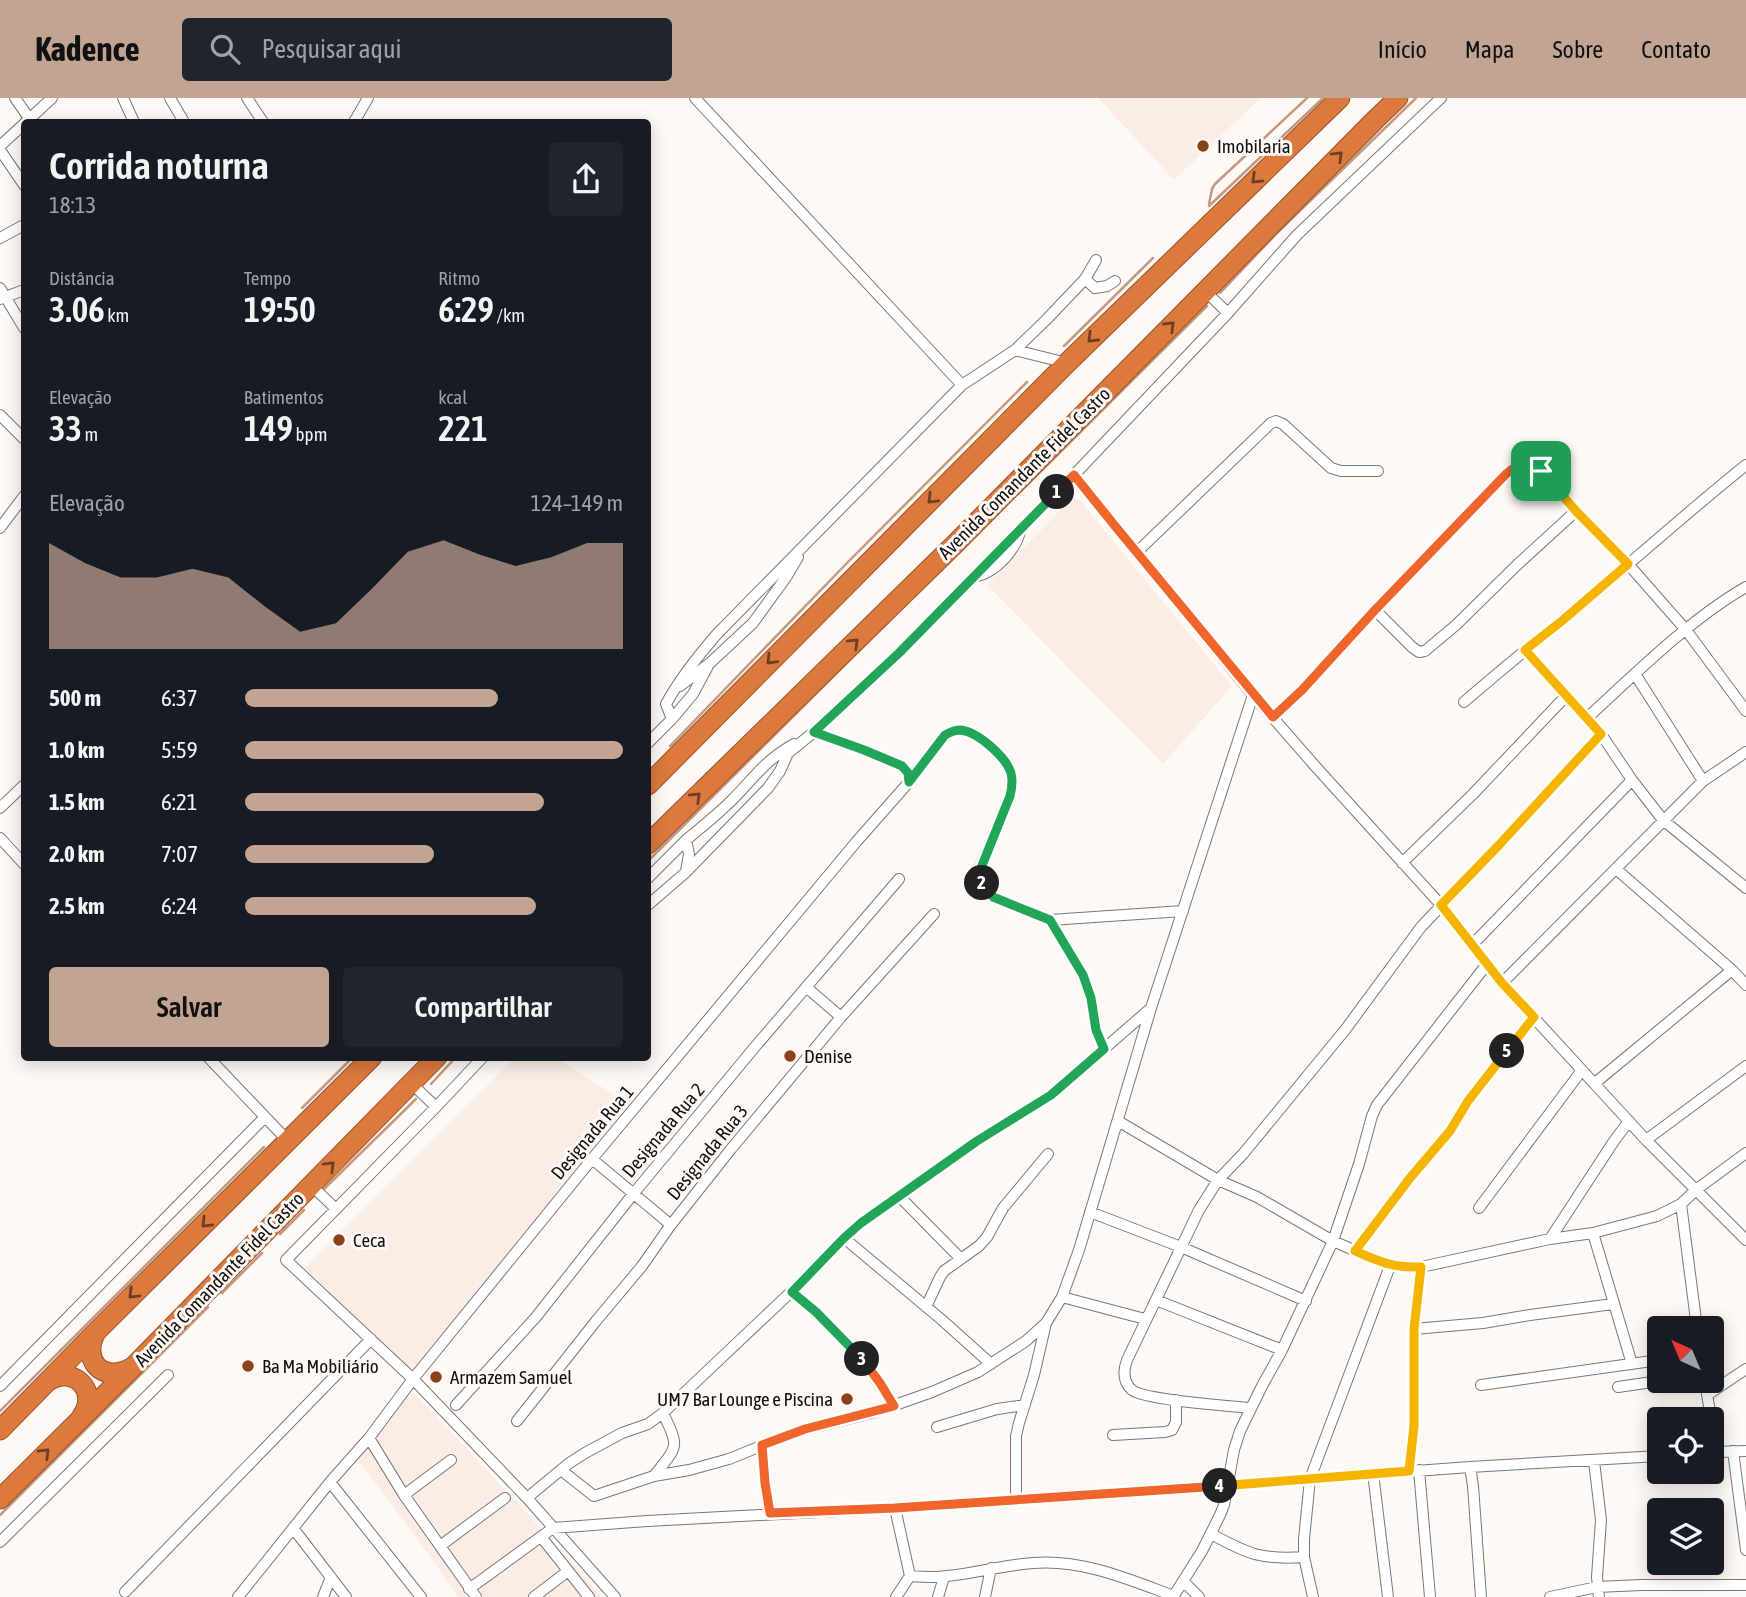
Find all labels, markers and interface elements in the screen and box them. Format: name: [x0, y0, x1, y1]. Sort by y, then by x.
search box: [182, 18, 672, 81]
text: Kadence: [35, 30, 140, 68]
icon: search: [206, 30, 244, 68]
text: Pesquisar aqui: [262, 34, 401, 64]
text: Início: [1378, 36, 1427, 63]
text: Mapa: [1465, 36, 1515, 63]
text: Sobre: [1553, 36, 1603, 63]
text: Contato: [1641, 36, 1711, 63]
place label: Imobilaria: [1217, 135, 1291, 157]
marker: Imobilaria: [1195, 138, 1211, 154]
button: share: [549, 142, 623, 216]
text: Corrida noturna: [49, 144, 269, 187]
one-way arrow: [1330, 152, 1343, 165]
one-way arrow: [1251, 171, 1264, 184]
text: 18:13: [49, 192, 96, 218]
text: Distância: [49, 267, 114, 289]
text: Tempo: [244, 267, 291, 289]
text: Ritmo: [438, 267, 480, 289]
text: 3.06: [49, 289, 105, 329]
text: 19:50: [244, 289, 316, 329]
text: 6:29: [438, 289, 494, 329]
text: km: [105, 304, 129, 326]
text: /km: [494, 304, 525, 326]
one-way arrow: [1162, 321, 1175, 334]
one-way arrow: [1088, 329, 1101, 342]
street label: Avenida Comandante Fidel Castro: [934, 383, 1114, 563]
text: Elevação: [49, 386, 112, 408]
text: Batimentos: [244, 386, 324, 408]
text: kcal: [438, 386, 467, 408]
text: 33: [49, 408, 82, 448]
text: 149: [244, 408, 293, 448]
text: 221: [438, 408, 488, 448]
text: m: [82, 423, 98, 445]
text: bpm: [293, 423, 327, 445]
pin: [1511, 441, 1571, 501]
icon: arrive: [1522, 452, 1560, 490]
pin: 1: [1040, 474, 1074, 510]
text: 1: [1052, 480, 1061, 502]
text: Elevação: [49, 490, 125, 516]
text: 124–149 m: [530, 490, 623, 516]
one-way arrow: [927, 490, 940, 503]
one-way arrow: [845, 638, 858, 651]
one-way arrow: [767, 652, 779, 664]
text: 500 m: [49, 685, 101, 711]
text: 6:37: [161, 685, 198, 711]
text: 1.0 km: [49, 737, 105, 763]
text: 5:59: [161, 737, 198, 763]
text: 1.5 km: [49, 789, 105, 815]
text: 6:21: [161, 789, 198, 815]
one-way arrow: [688, 792, 701, 805]
text: 2.0 km: [49, 841, 105, 867]
text: 7:07: [161, 841, 198, 867]
pin: 2: [964, 866, 1000, 900]
text: 2: [977, 871, 986, 893]
text: 2.5 km: [49, 893, 105, 919]
text: 6:24: [161, 893, 198, 919]
button: Salvar: [49, 967, 329, 1047]
button: Compartilhar: [343, 967, 623, 1047]
pin: 5: [1490, 1034, 1524, 1068]
text: 5: [1502, 1039, 1511, 1061]
place label: Denise: [804, 1045, 852, 1067]
marker: Denise: [782, 1048, 798, 1064]
street label: Designada Rua 2: [617, 1078, 709, 1182]
street label: Designada Rua 1: [546, 1080, 638, 1184]
street label: Designada Rua 3: [662, 1100, 752, 1204]
one-way arrow: [321, 1161, 334, 1174]
street label: Avenida Comandante Fidel Castro: [130, 1187, 308, 1371]
one-way arrow: [201, 1214, 214, 1227]
place label: Ceca: [353, 1229, 386, 1251]
marker: Ceca: [331, 1232, 347, 1248]
one-way arrow: [128, 1286, 141, 1299]
north arrow: [1647, 1316, 1724, 1393]
map controls: [1647, 1316, 1724, 1575]
pin: 3: [844, 1342, 880, 1376]
text: 3: [857, 1347, 866, 1369]
place label: Ba Ma Mobiliário: [262, 1355, 379, 1377]
marker: Ba Ma Mobiliário: [240, 1358, 256, 1374]
place label: Armazem Samuel: [450, 1366, 572, 1388]
marker: Armazem Samuel: [428, 1369, 444, 1385]
place label: UM7 Bar Lounge e Piscina: [657, 1388, 833, 1410]
marker: UM7 Bar Lounge e Piscina: [839, 1391, 855, 1407]
button: locate: [1647, 1407, 1724, 1484]
one-way arrow: [37, 1449, 50, 1462]
pin: 4: [1202, 1468, 1238, 1504]
text: 4: [1215, 1474, 1224, 1496]
button: layers: [1647, 1498, 1724, 1575]

